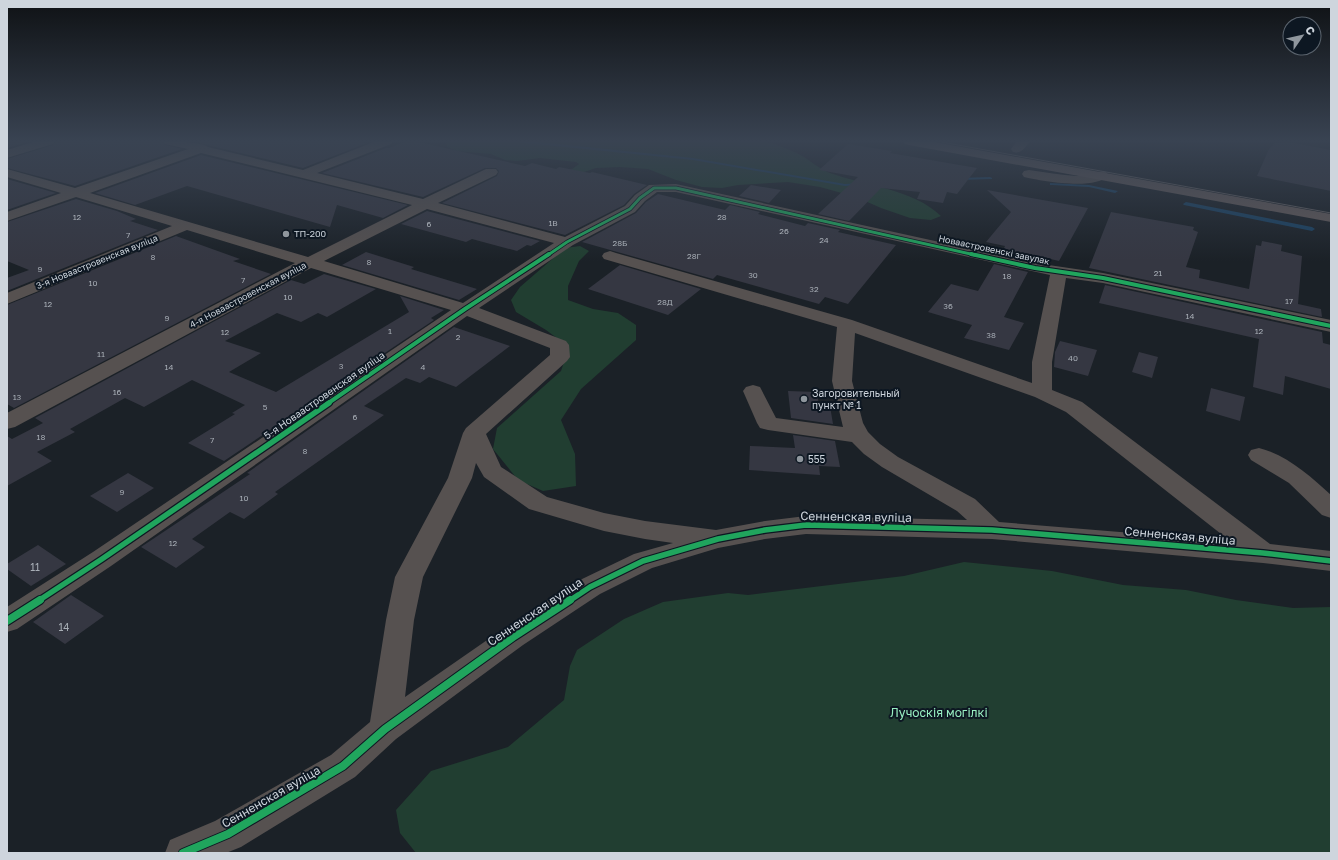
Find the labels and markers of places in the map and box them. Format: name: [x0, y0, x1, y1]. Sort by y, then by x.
place label: ТП-200: [294, 228, 327, 239]
marker: ТП-200: [281, 229, 291, 239]
place label: Загоровительный пункт № 1: [812, 387, 900, 411]
marker: Загоровительный пункт № 1: [799, 394, 809, 404]
place label: 555: [808, 453, 826, 465]
marker: 555: [795, 454, 805, 464]

